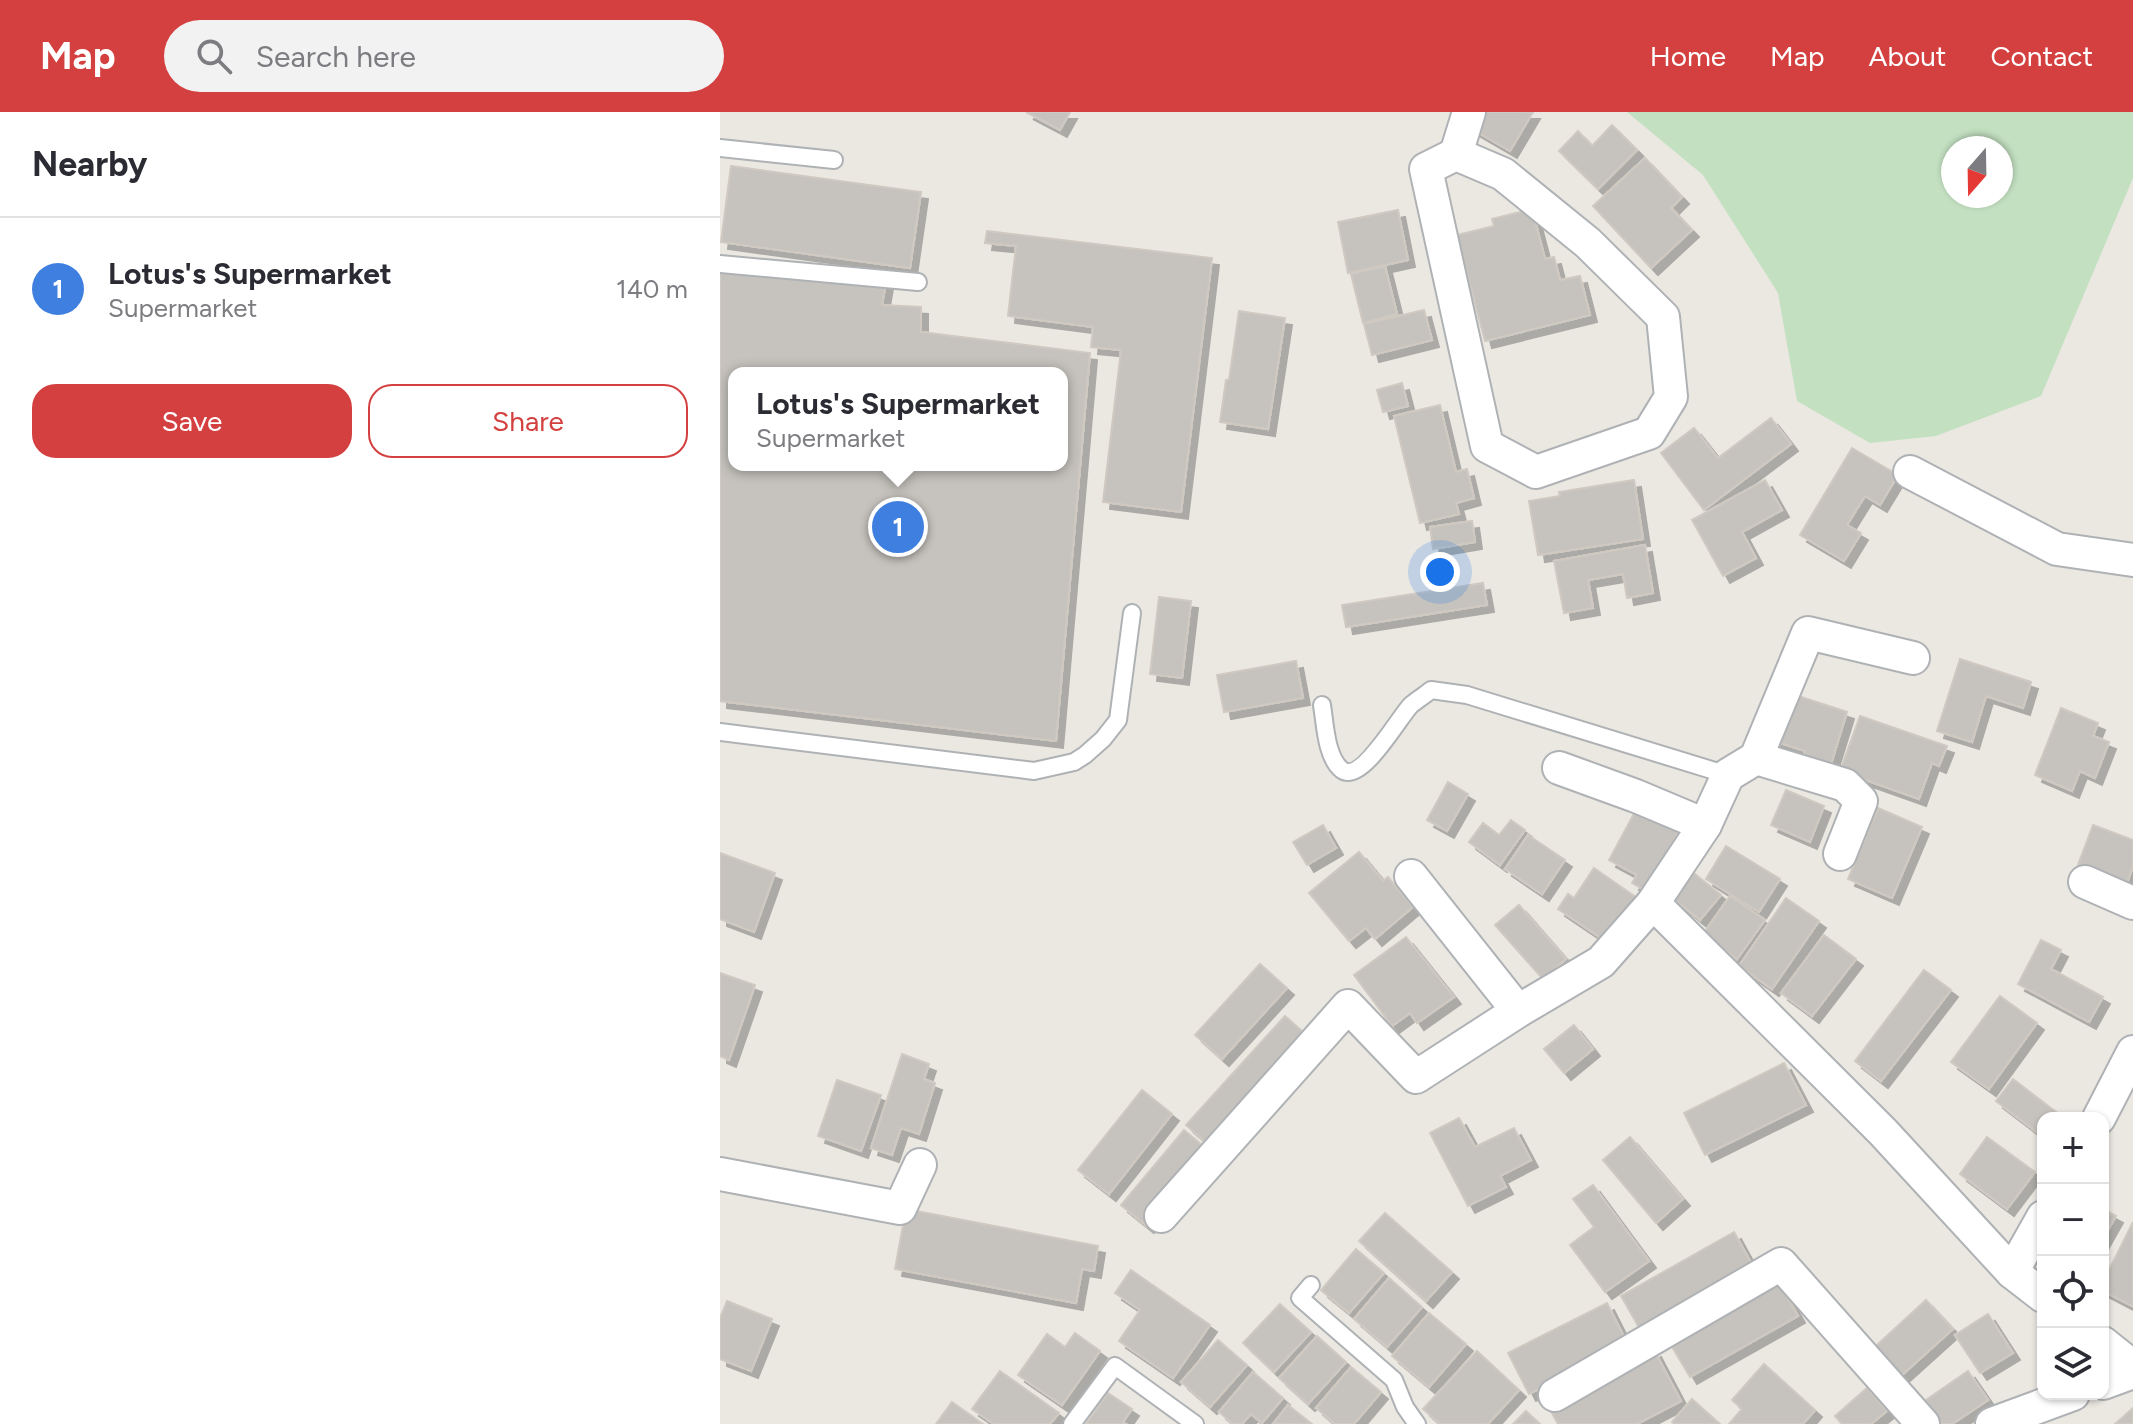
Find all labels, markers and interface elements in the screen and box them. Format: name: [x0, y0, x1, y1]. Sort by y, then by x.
search box: [164, 20, 724, 92]
text: Map: [40, 33, 116, 79]
icon: search: [192, 34, 236, 78]
text: Search here: [256, 38, 416, 75]
text: Home: [1650, 39, 1726, 73]
text: Map: [1770, 39, 1825, 73]
text: About: [1869, 39, 1946, 73]
text: Contact: [1990, 39, 2093, 73]
north arrow: [1941, 136, 2013, 208]
text: Nearby: [32, 144, 147, 185]
text: Lotus's Supermarket: [108, 255, 392, 292]
text: 1: [53, 273, 63, 305]
text: 140 m: [616, 273, 688, 305]
text: Supermarket: [108, 292, 257, 324]
popup: [728, 367, 1068, 471]
button: Save: [32, 384, 352, 458]
button: Share: [368, 384, 688, 458]
text: Lotus's Supermarket: [756, 385, 1040, 422]
text: Supermarket: [756, 422, 905, 454]
pin: 1: [872, 497, 924, 557]
your location: [1420, 552, 1460, 592]
map controls: [2037, 1112, 2109, 1400]
button: +: [2037, 1112, 2109, 1184]
button: −: [2037, 1184, 2109, 1256]
button: locate: [2037, 1256, 2109, 1328]
button: layers: [2037, 1328, 2109, 1400]

